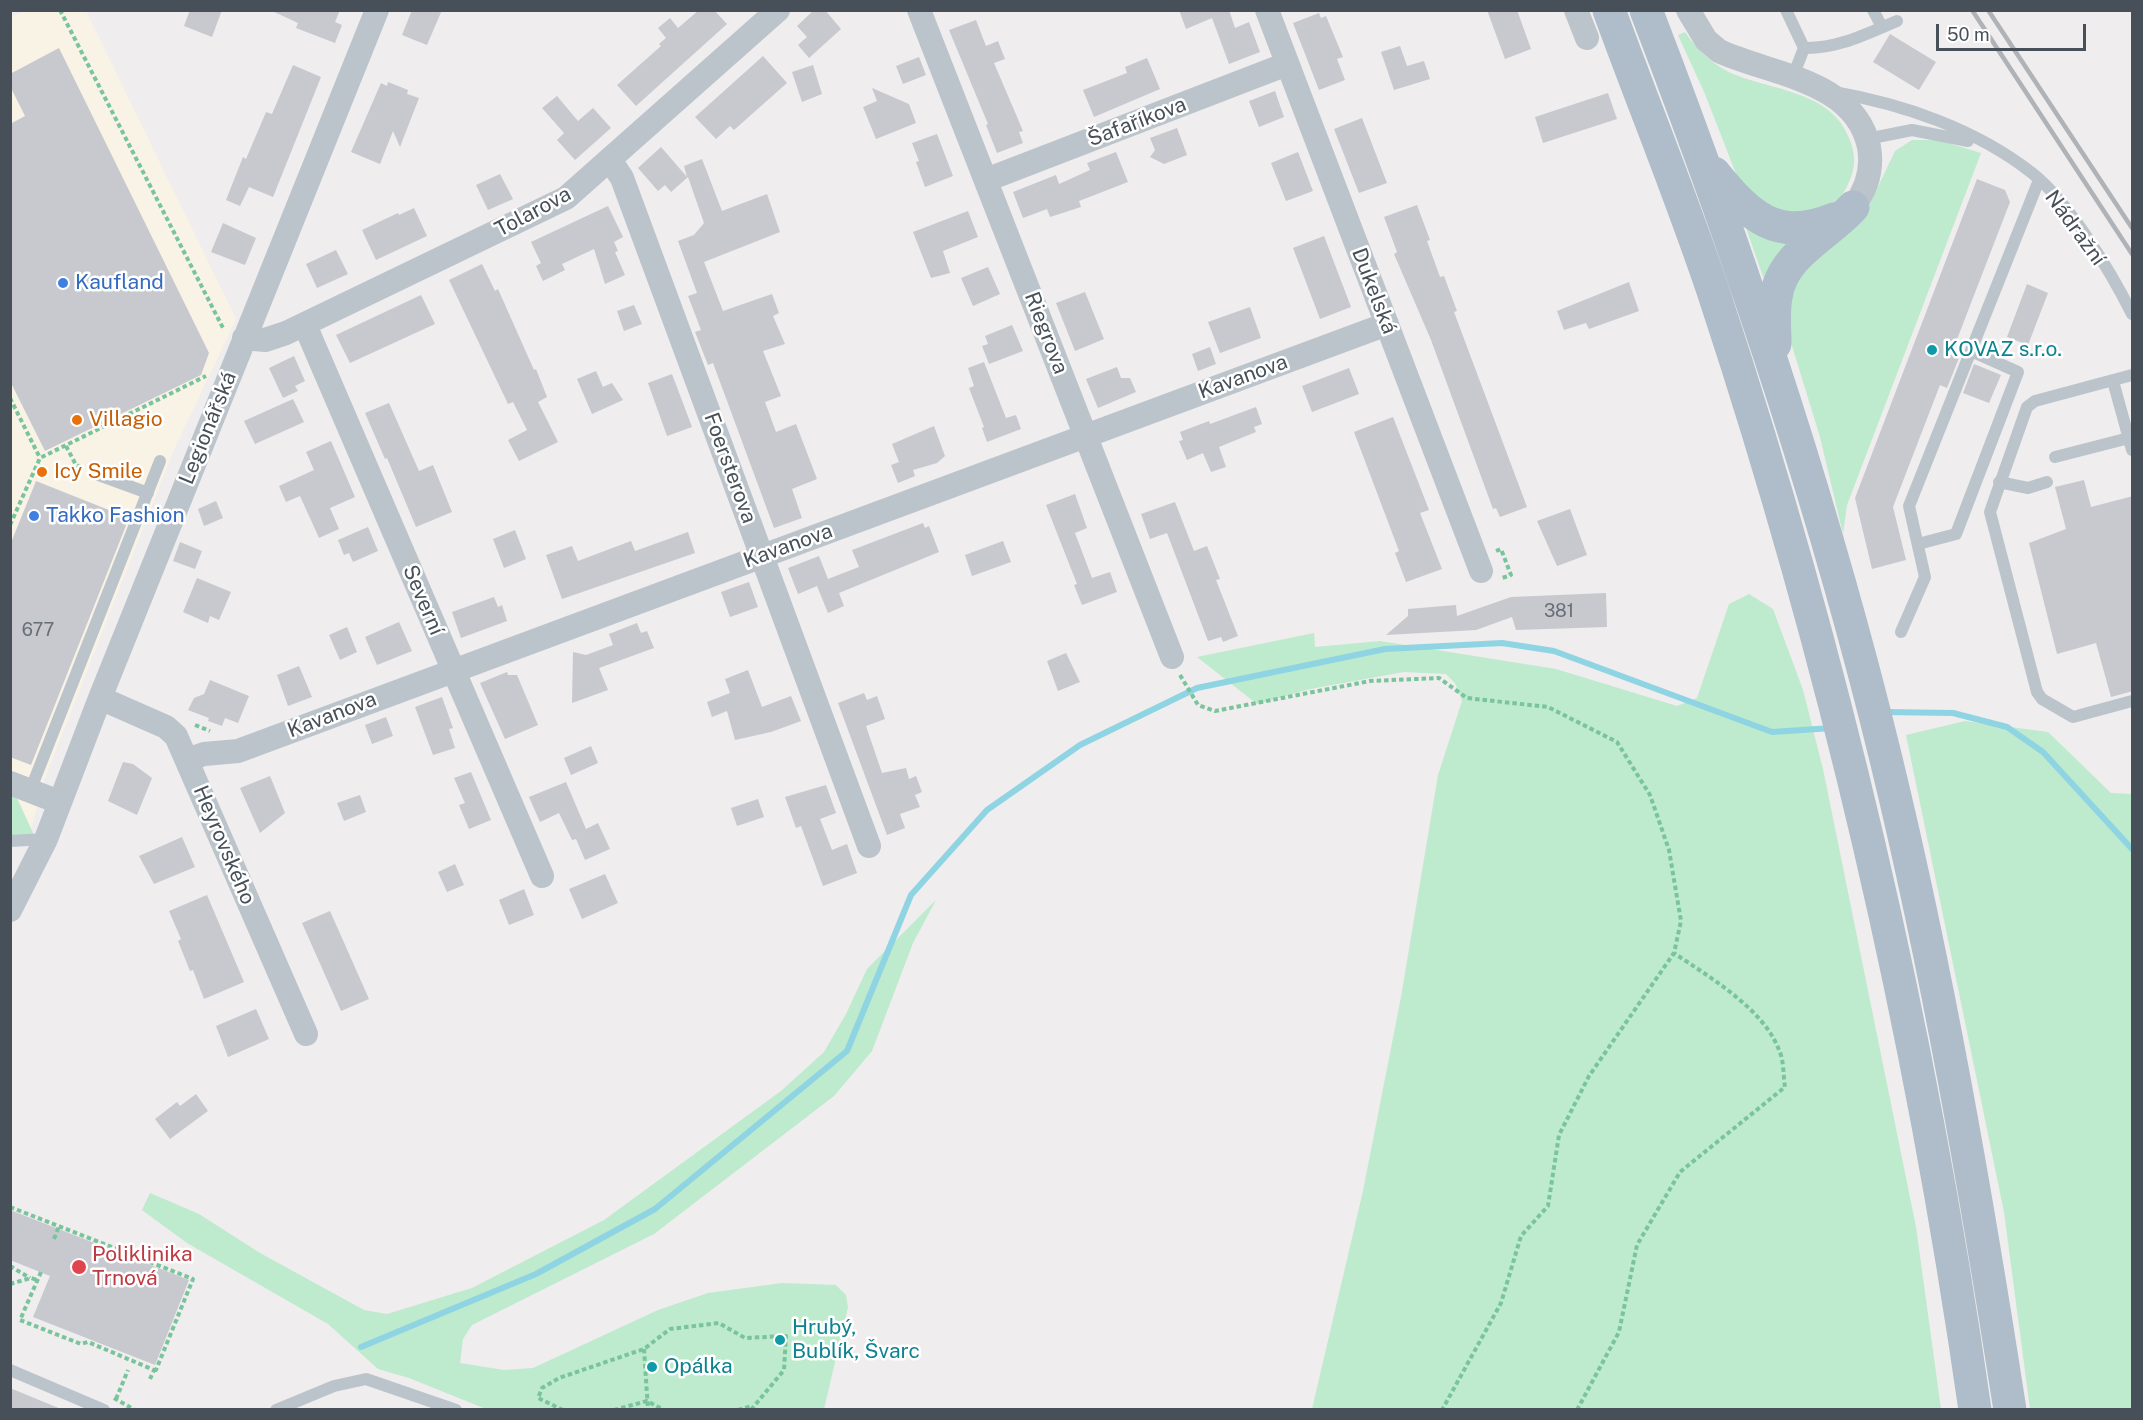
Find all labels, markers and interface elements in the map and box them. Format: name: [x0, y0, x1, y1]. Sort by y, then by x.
scale bar: [1939, 12, 2089, 50]
text: 50 m: [1947, 24, 1990, 45]
street label: Šafaříkova: [1084, 92, 1190, 152]
street label: Tolarova: [491, 182, 575, 242]
street label: Nádražní: [2039, 186, 2111, 270]
street label: Dukelská: [1346, 245, 1402, 337]
place label: Kaufland: [75, 270, 164, 296]
marker: Kaufland: [56, 276, 70, 290]
street label: Riegrova: [1019, 288, 1073, 378]
place label: KOVAZ s.r.o.: [1944, 337, 2062, 363]
marker: KOVAZ s.r.o.: [1925, 343, 1939, 357]
street label: Kavanova: [1195, 349, 1291, 405]
street label: Legionářská: [174, 368, 242, 488]
place label: Villagio: [89, 407, 163, 433]
street label: Foersterova: [698, 409, 762, 527]
marker: Villagio: [70, 413, 84, 427]
place label: Icy Smile: [54, 459, 143, 485]
marker: Icy Smile: [35, 465, 49, 479]
place label: Takko Fashion: [46, 503, 185, 529]
marker: Takko Fashion: [27, 509, 41, 523]
street label: Kavanova: [740, 518, 836, 574]
street label: Severní: [397, 561, 449, 639]
house number: 381: [1544, 600, 1574, 622]
house number: 677: [22, 619, 54, 641]
street label: Kavanova: [284, 687, 380, 743]
street label: Heyrovského: [188, 782, 260, 908]
place label: Poliklinika Trnová: [92, 1242, 193, 1292]
marker: Poliklinika Trnová: [70, 1258, 88, 1276]
place label: Hrubý, Bublík, Švarc: [792, 1315, 920, 1365]
marker: Hrubý, Bublík, Švarc: [773, 1333, 787, 1347]
place label: Opálka: [664, 1354, 733, 1380]
marker: Opálka: [645, 1360, 659, 1374]

